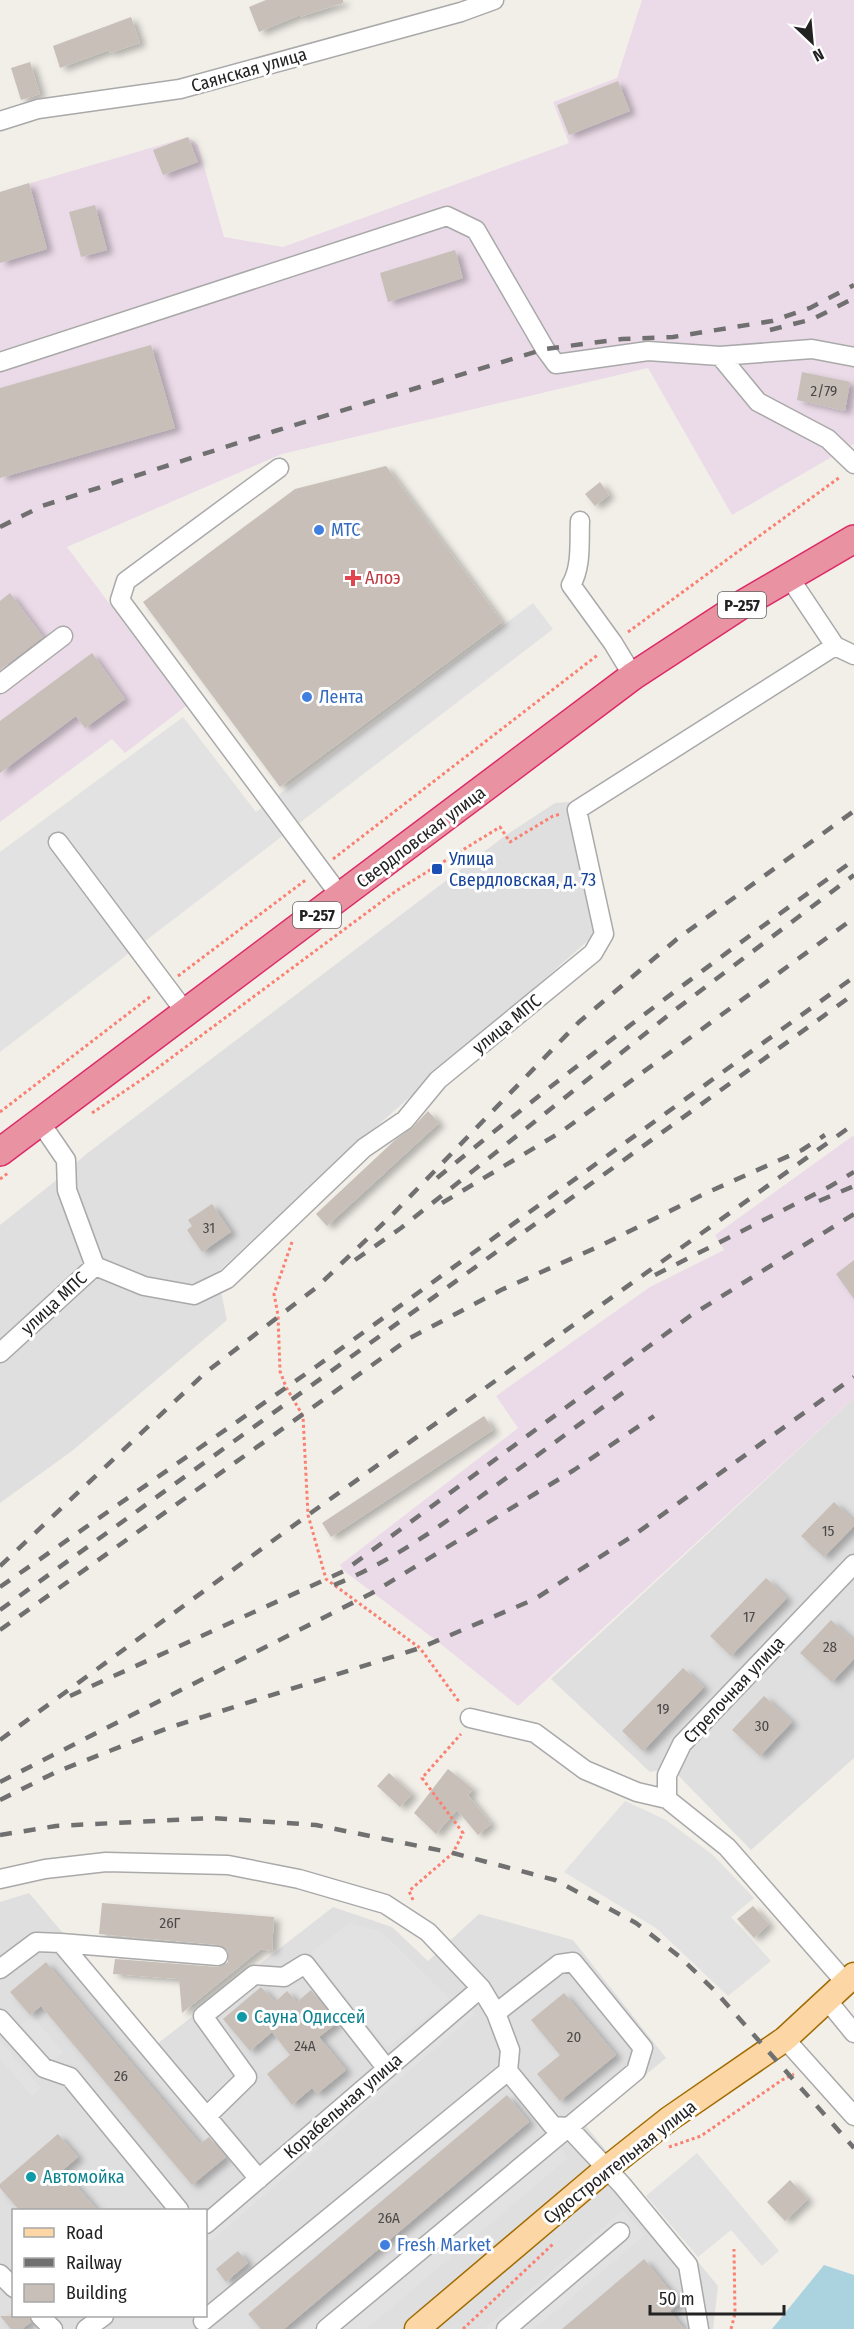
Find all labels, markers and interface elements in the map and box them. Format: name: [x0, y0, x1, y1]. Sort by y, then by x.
north arrow: [782, 12, 842, 72]
street label: Саянская улица: [189, 43, 310, 97]
text: N: [810, 44, 827, 66]
house number: 2/79: [811, 382, 837, 400]
place label: МТС: [331, 519, 360, 541]
marker: МТС: [312, 523, 326, 537]
place label: Алоэ: [365, 567, 401, 589]
marker: Алоэ: [346, 571, 360, 585]
road number: Р-257: [718, 592, 766, 618]
place label: Лента: [319, 686, 364, 708]
marker: Лента: [300, 690, 314, 704]
street label: Свердловская улица: [352, 781, 490, 893]
place label: Улица Свердловская, д. 73: [448, 848, 596, 891]
marker: Улица Свердловская, д. 73: [430, 862, 444, 876]
road number: Р-257: [293, 902, 341, 928]
street label: улица МПС: [468, 990, 546, 1058]
house number: 31: [203, 1219, 215, 1237]
street label: улица МПС: [16, 1267, 92, 1339]
house number: 15: [822, 1522, 834, 1540]
house number: 17: [743, 1608, 755, 1626]
street label: Стрелочная улица: [679, 1632, 789, 1748]
house number: 28: [823, 1638, 837, 1656]
house number: 19: [656, 1700, 670, 1718]
house number: 30: [755, 1717, 769, 1735]
house number: 26Г: [160, 1914, 181, 1932]
place label: Сауна Одиссей: [254, 2006, 365, 2028]
marker: Сауна Одиссей: [235, 2010, 249, 2024]
house number: 20: [567, 2028, 581, 2046]
house number: 24А: [294, 2037, 316, 2055]
street label: Корабельная улица: [279, 2049, 407, 2163]
house number: 26: [114, 2067, 128, 2085]
street label: Судостроительная улица: [539, 2095, 701, 2229]
place label: Автомойка: [43, 2166, 125, 2188]
marker: Автомойка: [24, 2170, 38, 2184]
legend: [12, 2209, 207, 2317]
house number: 26А: [378, 2209, 400, 2227]
text: Road: [66, 2222, 103, 2244]
place label: Fresh Market: [397, 2234, 491, 2256]
marker: Fresh Market: [378, 2238, 392, 2252]
text: Railway: [66, 2252, 122, 2274]
scale bar: [650, 2278, 784, 2316]
text: Building: [66, 2282, 127, 2304]
text: 50 m: [659, 2288, 695, 2310]

